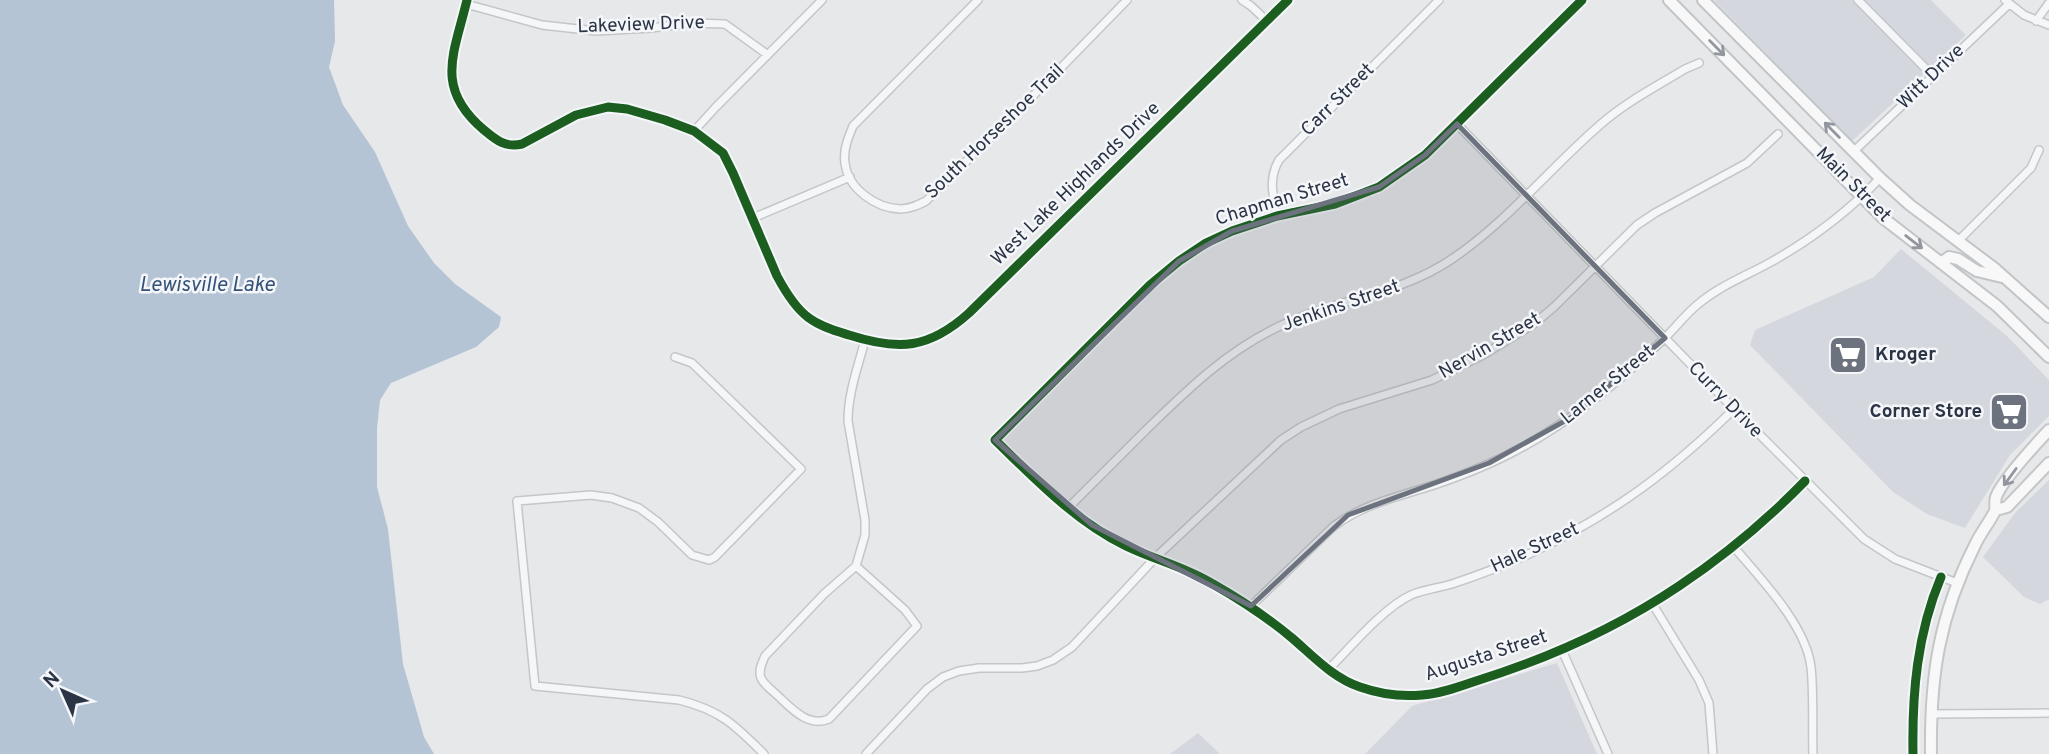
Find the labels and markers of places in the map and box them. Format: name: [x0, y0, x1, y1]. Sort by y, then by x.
supermarket icon: Kroger: [1827, 334, 1869, 376]
place label: Kroger: [1875, 343, 1936, 367]
supermarket icon: Corner Store: [1988, 391, 2030, 433]
place label: Corner Store: [1870, 400, 1982, 424]

